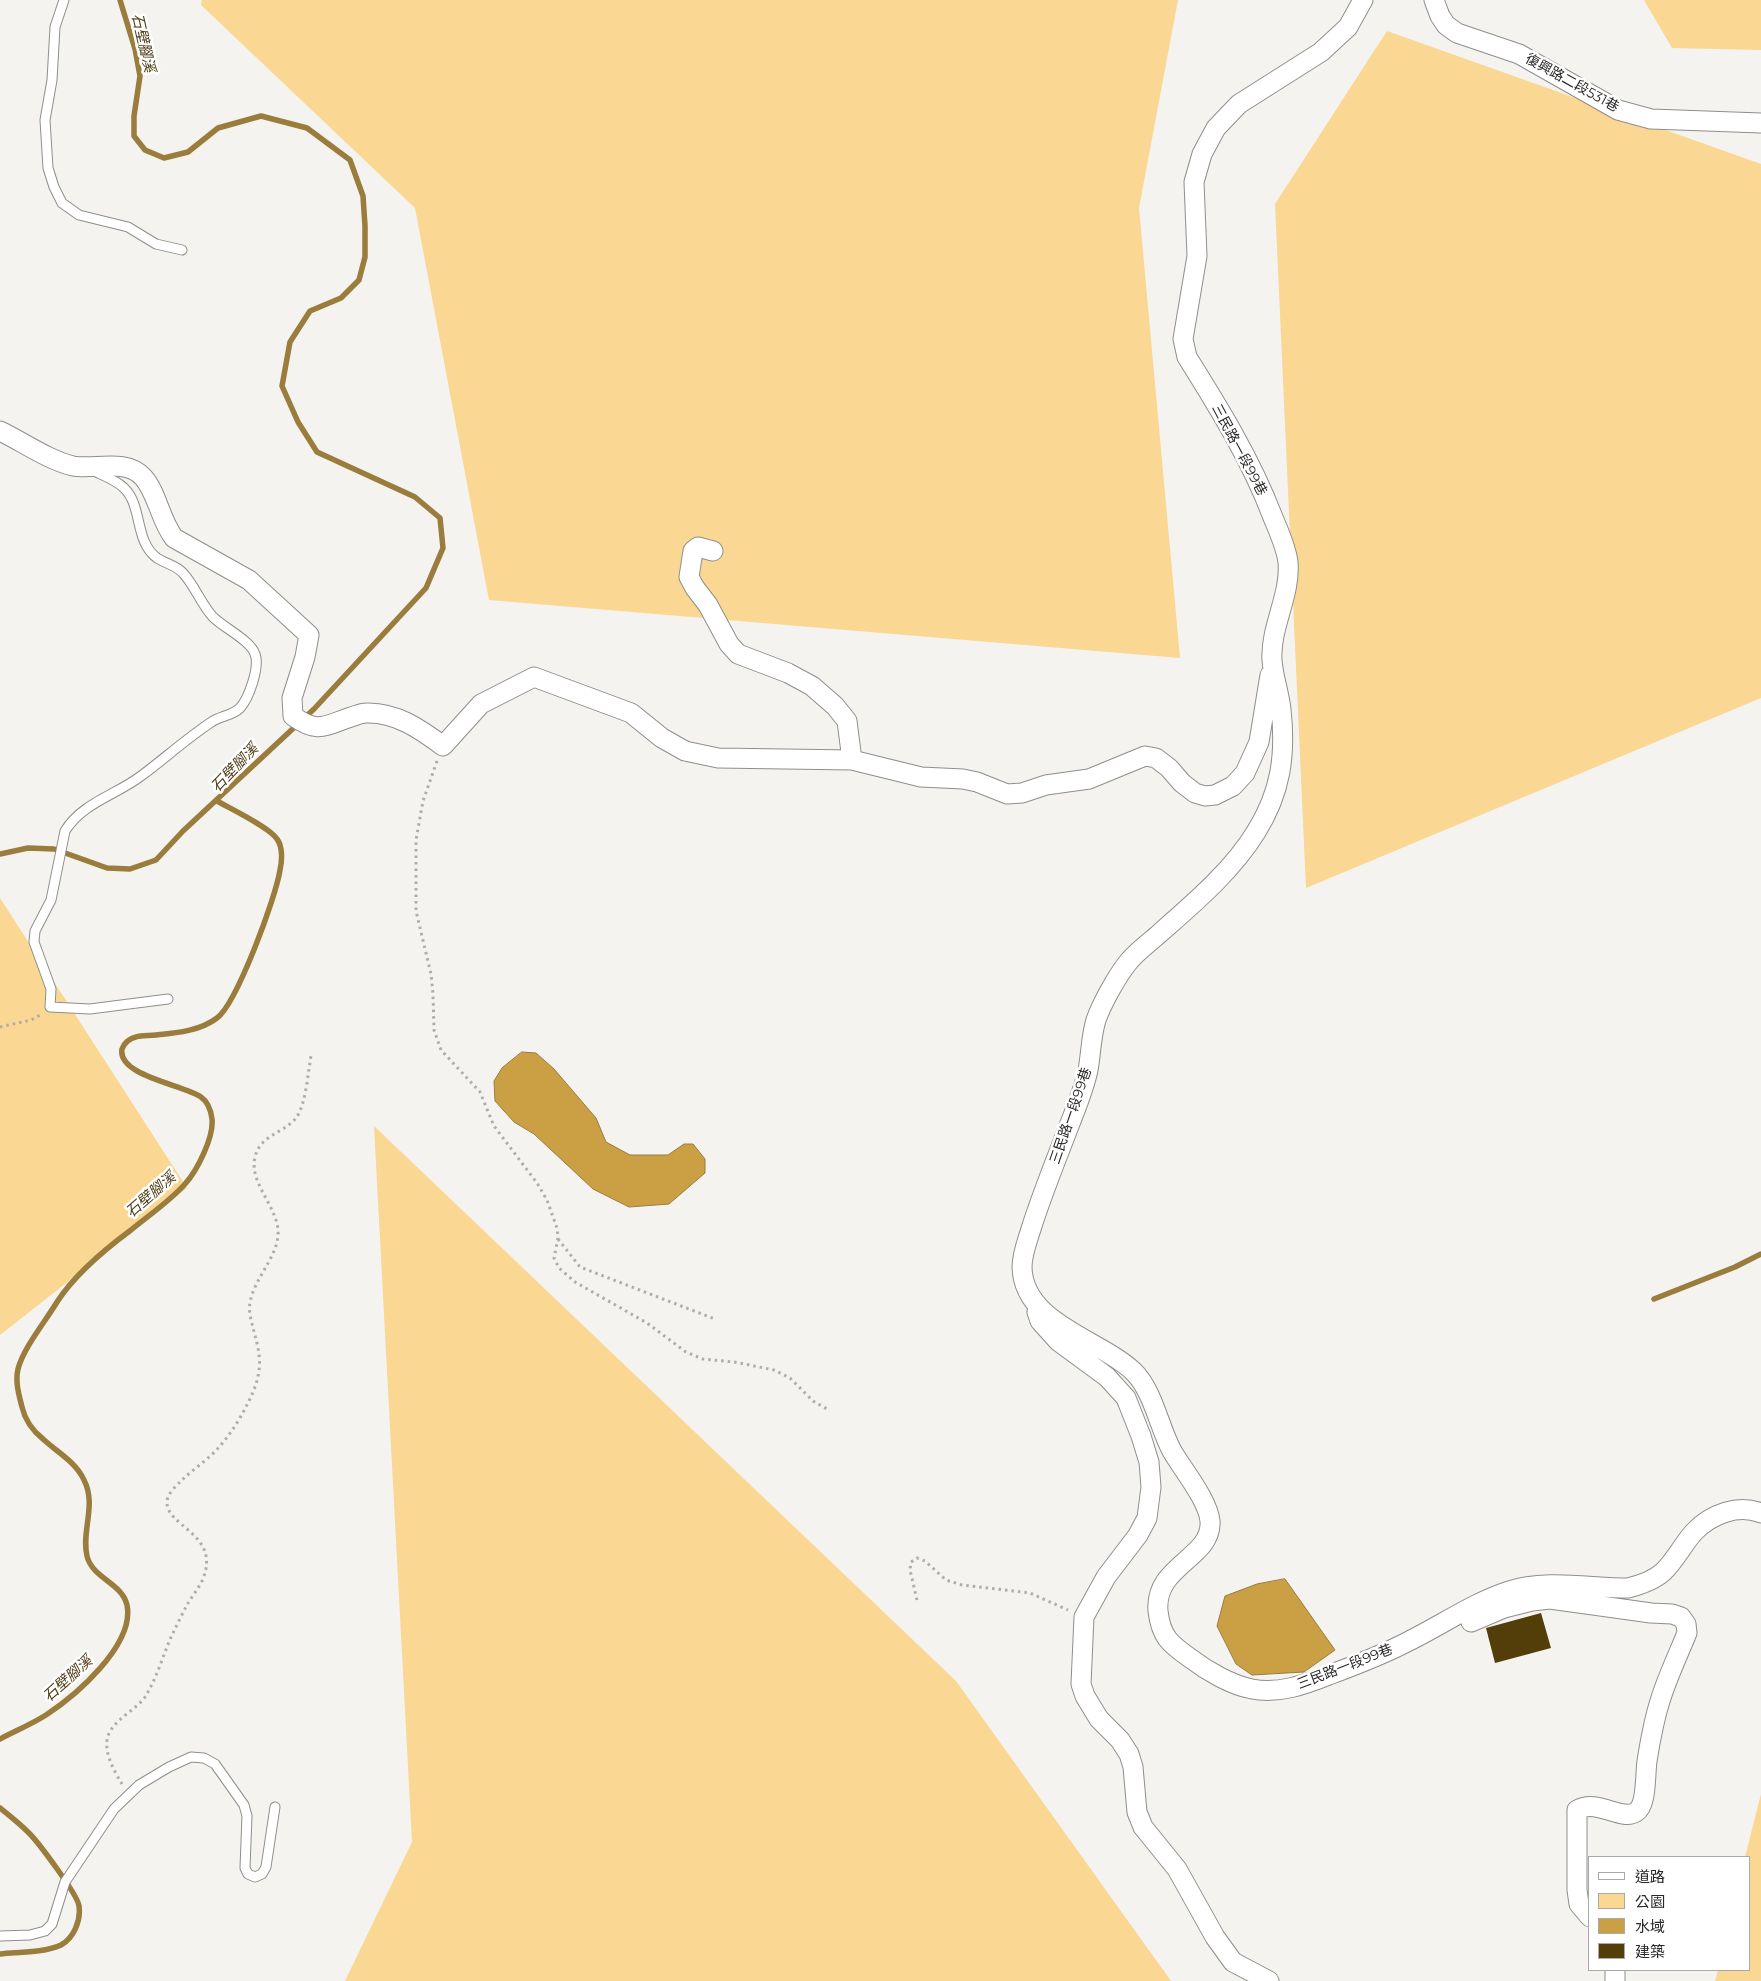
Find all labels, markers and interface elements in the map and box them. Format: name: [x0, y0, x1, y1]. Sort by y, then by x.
water label: 石壁腳溪: [127, 12, 159, 74]
street label: 復興路二段531巷: [1522, 50, 1622, 116]
street label: 三民路一段99巷: [1208, 401, 1270, 499]
water label: 石壁腳溪: [208, 740, 262, 796]
street label: 三民路一段99巷: [1047, 1065, 1095, 1167]
water label: 石壁腳溪: [122, 1169, 180, 1221]
street label: 三民路一段99巷: [1295, 1641, 1395, 1693]
water label: 石壁腳溪: [40, 1652, 96, 1706]
legend: [1588, 1856, 1751, 1971]
text: 道路: [1635, 1867, 1665, 1886]
text: 公園: [1635, 1892, 1665, 1911]
text: 水域: [1635, 1917, 1665, 1936]
text: 建築: [1635, 1942, 1665, 1961]

